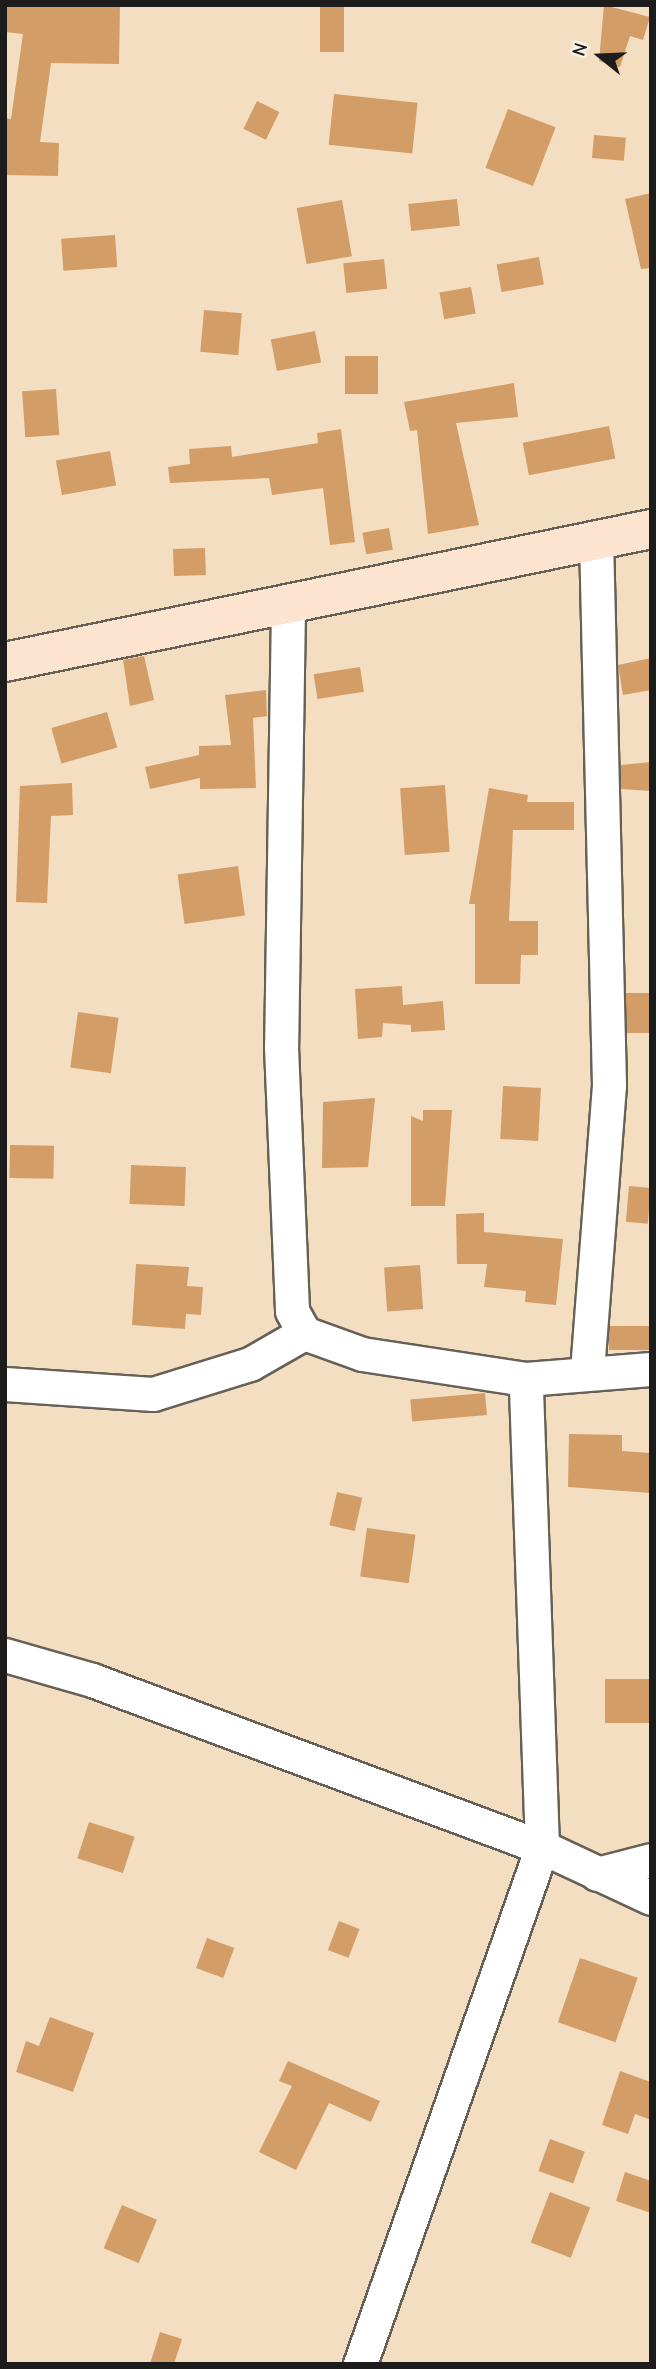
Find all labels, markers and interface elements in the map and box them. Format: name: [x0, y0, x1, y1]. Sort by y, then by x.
north arrow: [565, 21, 635, 91]
text: N: [568, 40, 592, 59]

